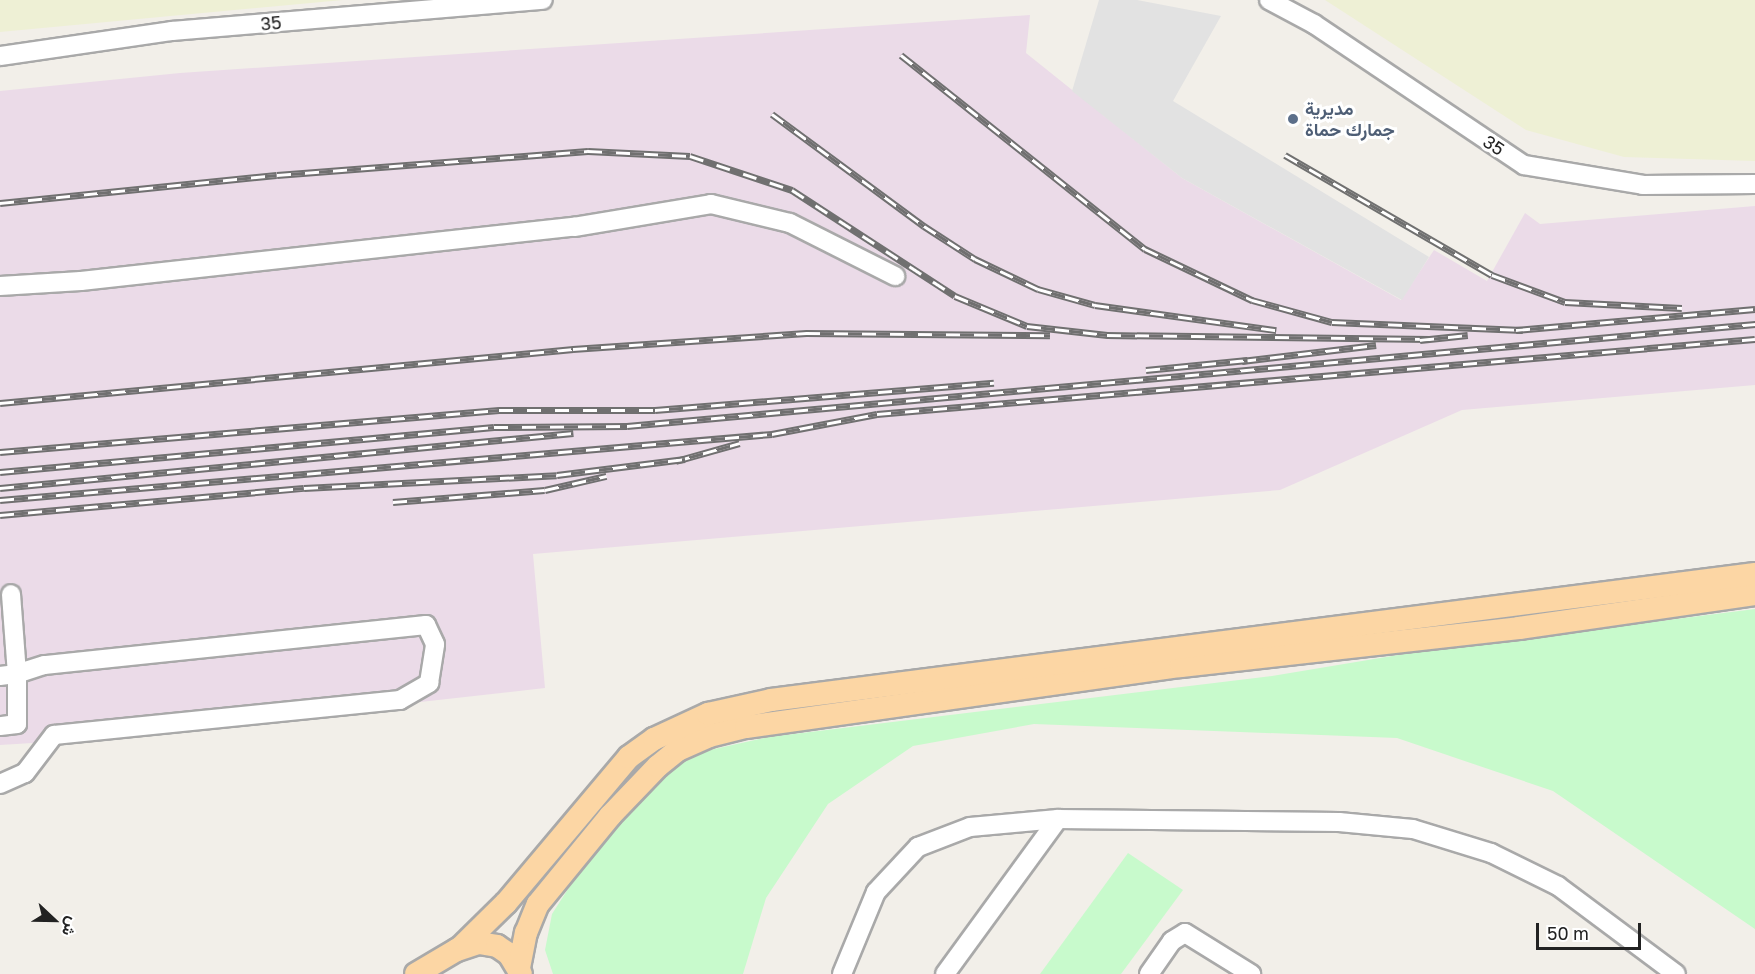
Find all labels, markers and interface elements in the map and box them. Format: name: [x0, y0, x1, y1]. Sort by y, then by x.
street label: 35: [260, 11, 282, 35]
place label: مديرية جمارك حماة: [1305, 98, 1395, 140]
marker: مديرية جمارك حماة: [1286, 112, 1300, 126]
street label: 35: [1479, 130, 1509, 160]
north arrow: [24, 890, 84, 950]
scale bar: [1539, 911, 1644, 949]
text: ش: [58, 914, 84, 939]
text: 50 m: [1547, 922, 1589, 944]

